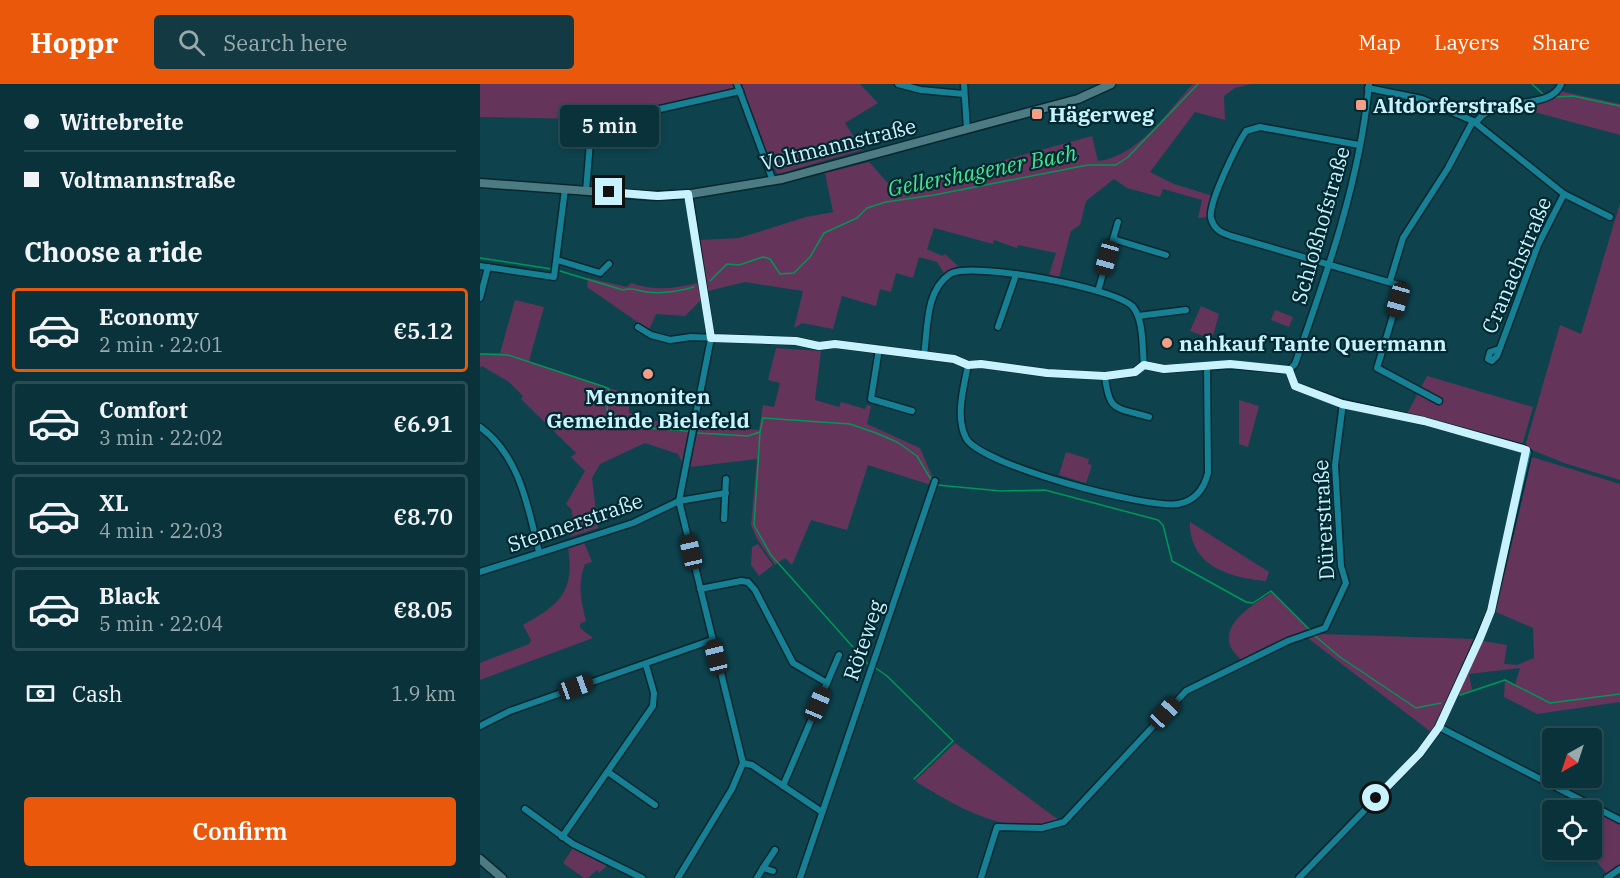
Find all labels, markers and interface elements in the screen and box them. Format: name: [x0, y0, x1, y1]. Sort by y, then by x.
search box: [154, 15, 574, 69]
text: Hoppr: [30, 24, 118, 61]
icon: search: [175, 26, 208, 59]
text: Search here: [223, 28, 347, 57]
text: Map: [1358, 28, 1401, 56]
text: Layers: [1434, 28, 1500, 56]
text: Share: [1533, 28, 1590, 56]
place label: Altdorferstraße: [1373, 91, 1536, 119]
marker: Altdorferstraße: [1354, 98, 1368, 112]
place label: Hägerweg: [1049, 100, 1155, 128]
callout: 5 min: [560, 105, 658, 147]
text: Wittebreite: [60, 107, 184, 136]
marker: Hägerweg: [1030, 107, 1044, 121]
street label: Voltmannstraße: [757, 111, 919, 177]
text: 5 min: [582, 112, 637, 139]
water label: Gellershagener Bach: [885, 137, 1079, 203]
street label: Schloßhofstraße: [1284, 143, 1356, 307]
text: Voltmannstraße: [60, 165, 236, 194]
route end: [595, 178, 622, 205]
street label: Cranachstraße: [1475, 192, 1557, 338]
text: Choose a ride: [24, 234, 203, 269]
car: [1093, 238, 1121, 278]
car: [1384, 280, 1412, 320]
text: Economy: [99, 302, 199, 331]
icon: car: [27, 303, 81, 357]
text: €5.12: [394, 316, 453, 345]
place label: nahkauf Tante Quermann: [1179, 329, 1447, 357]
text: 2 min · 22:01: [99, 331, 223, 358]
marker: nahkauf Tante Quermann: [1160, 336, 1174, 350]
marker: Mennoniten Gemeinde Bielefeld: [641, 367, 655, 381]
place label: Mennoniten Gemeinde Bielefeld: [546, 382, 750, 434]
text: Comfort: [99, 395, 188, 424]
icon: car: [27, 396, 81, 450]
text: €6.91: [394, 409, 453, 438]
text: 3 min · 22:02: [99, 424, 223, 451]
street label: Dürerstraße: [1306, 459, 1340, 581]
street label: Stennerstraße: [504, 486, 646, 558]
text: XL: [99, 488, 129, 517]
icon: car: [27, 489, 81, 543]
text: €8.70: [394, 502, 453, 531]
text: 4 min · 22:03: [99, 517, 223, 544]
car: [678, 532, 704, 572]
text: Black: [99, 581, 160, 610]
icon: car: [27, 582, 81, 636]
text: €8.05: [394, 595, 453, 624]
street label: Röteweg: [836, 596, 890, 684]
text: 5 min · 22:04: [99, 610, 223, 637]
car: [703, 637, 729, 677]
car: [556, 672, 596, 702]
icon: cash: [24, 677, 57, 710]
text: Cash: [72, 679, 123, 708]
text: 1.9 km: [391, 680, 456, 707]
car: [803, 684, 833, 724]
car: [1146, 694, 1184, 732]
north arrow: [1542, 728, 1602, 788]
map controls: [1542, 728, 1602, 860]
route start: [1362, 784, 1389, 811]
button: Confirm: [24, 797, 456, 866]
button: locate: [1542, 800, 1602, 860]

